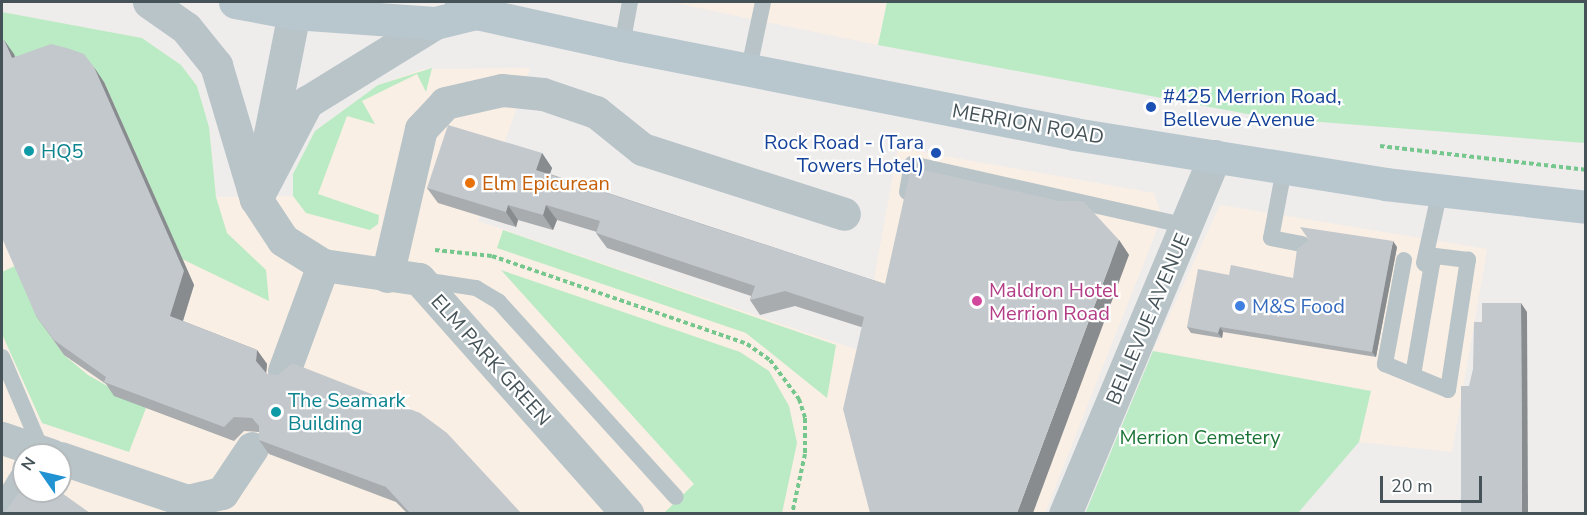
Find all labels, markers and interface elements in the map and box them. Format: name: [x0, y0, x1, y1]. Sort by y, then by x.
place label: #425 Merrion Road, Bellevue Avenue: [1163, 84, 1342, 131]
street label: MERRION ROAD: [950, 99, 1106, 149]
marker: #425 Merrion Road, Bellevue Avenue: [1144, 100, 1158, 114]
place label: Rock Road - (Tara Towers Hotel): [764, 130, 924, 177]
place label: HQ5: [41, 139, 84, 163]
marker: HQ5: [22, 144, 36, 158]
marker: Rock Road - (Tara Towers Hotel): [929, 146, 943, 160]
place label: Elm Epicurean: [482, 171, 610, 195]
marker: Elm Epicurean: [463, 176, 477, 190]
street label: BELLEVUE AVENUE: [1101, 230, 1195, 408]
place label: Maldron Hotel Merrion Road: [989, 278, 1119, 325]
street label: ELM PARK GREEN: [426, 290, 556, 430]
marker: Maldron Hotel Merrion Road: [970, 294, 984, 308]
place label: M&S Food: [1252, 294, 1345, 318]
marker: M&S Food: [1233, 299, 1247, 313]
place label: The Seamark Building: [288, 388, 406, 435]
marker: The Seamark Building: [269, 405, 283, 419]
park label: Merrion Cemetery: [1119, 425, 1281, 449]
north arrow: [12, 443, 72, 503]
text: N: [16, 453, 41, 475]
scale bar: [1383, 464, 1485, 502]
text: 20 m: [1391, 474, 1433, 498]

